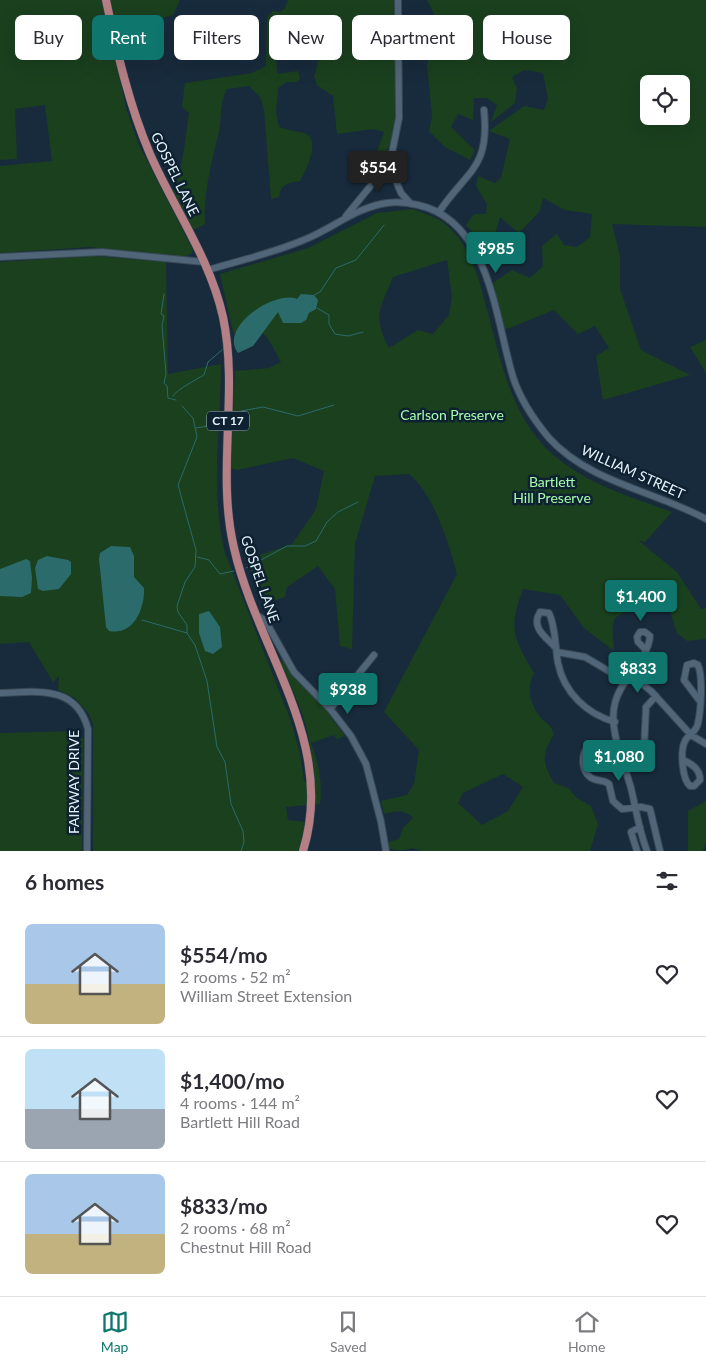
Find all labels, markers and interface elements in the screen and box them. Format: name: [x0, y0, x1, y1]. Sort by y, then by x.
chip: Buy: [15, 15, 82, 60]
chip: Rent: [92, 15, 164, 60]
chip: Filters: [174, 15, 259, 60]
chip: New: [269, 15, 342, 60]
chip: Apartment: [352, 15, 473, 60]
chip: House: [483, 15, 570, 60]
map controls: [640, 75, 690, 125]
button: locate: [640, 75, 690, 125]
street label: GOSPEL LANE: [148, 129, 203, 219]
pin: $554: [348, 150, 408, 193]
text: $554: [359, 157, 397, 176]
pin: $985: [466, 232, 526, 274]
text: $985: [477, 238, 515, 257]
park label: Carlson Preserve: [400, 406, 504, 423]
road number: CT 17: [207, 412, 249, 431]
street label: WILLIAM STREET: [579, 441, 688, 502]
park label: Bartlett Hill Preserve: [513, 473, 591, 506]
street label: GOSPEL LANE: [238, 533, 283, 625]
pin: $1,400: [600, 580, 682, 622]
text: $1,400: [616, 586, 666, 605]
pin: $833: [608, 652, 668, 694]
text: $833: [619, 658, 657, 677]
pin: $938: [318, 672, 378, 715]
text: $938: [329, 679, 367, 698]
street label: FAIRWAY DRIVE: [65, 730, 82, 834]
pin: $1,080: [578, 740, 660, 782]
text: $1,080: [594, 746, 644, 765]
icon: filters: [653, 867, 681, 895]
text: 6 homes: [25, 869, 104, 894]
text: $554/mo: [180, 942, 268, 967]
icon: home: [65, 944, 125, 1004]
icon: heart: [653, 960, 681, 988]
text: 2 rooms · 52 m²: [180, 967, 291, 986]
text: William Street Extension: [180, 986, 352, 1005]
text: $1,400/mo: [180, 1068, 285, 1093]
icon: home: [65, 1069, 125, 1129]
icon: heart: [653, 1085, 681, 1113]
text: 4 rooms · 144 m²: [180, 1093, 300, 1112]
text: Bartlett Hill Road: [180, 1112, 300, 1131]
text: $833/mo: [180, 1193, 268, 1218]
icon: home: [65, 1194, 125, 1254]
icon: heart: [653, 1210, 681, 1238]
text: 2 rooms · 68 m²: [180, 1218, 291, 1237]
text: Chestnut Hill Road: [180, 1237, 311, 1256]
tab: Map: [101, 1308, 129, 1355]
tab: Saved: [330, 1308, 367, 1355]
tab: Home: [568, 1308, 605, 1355]

